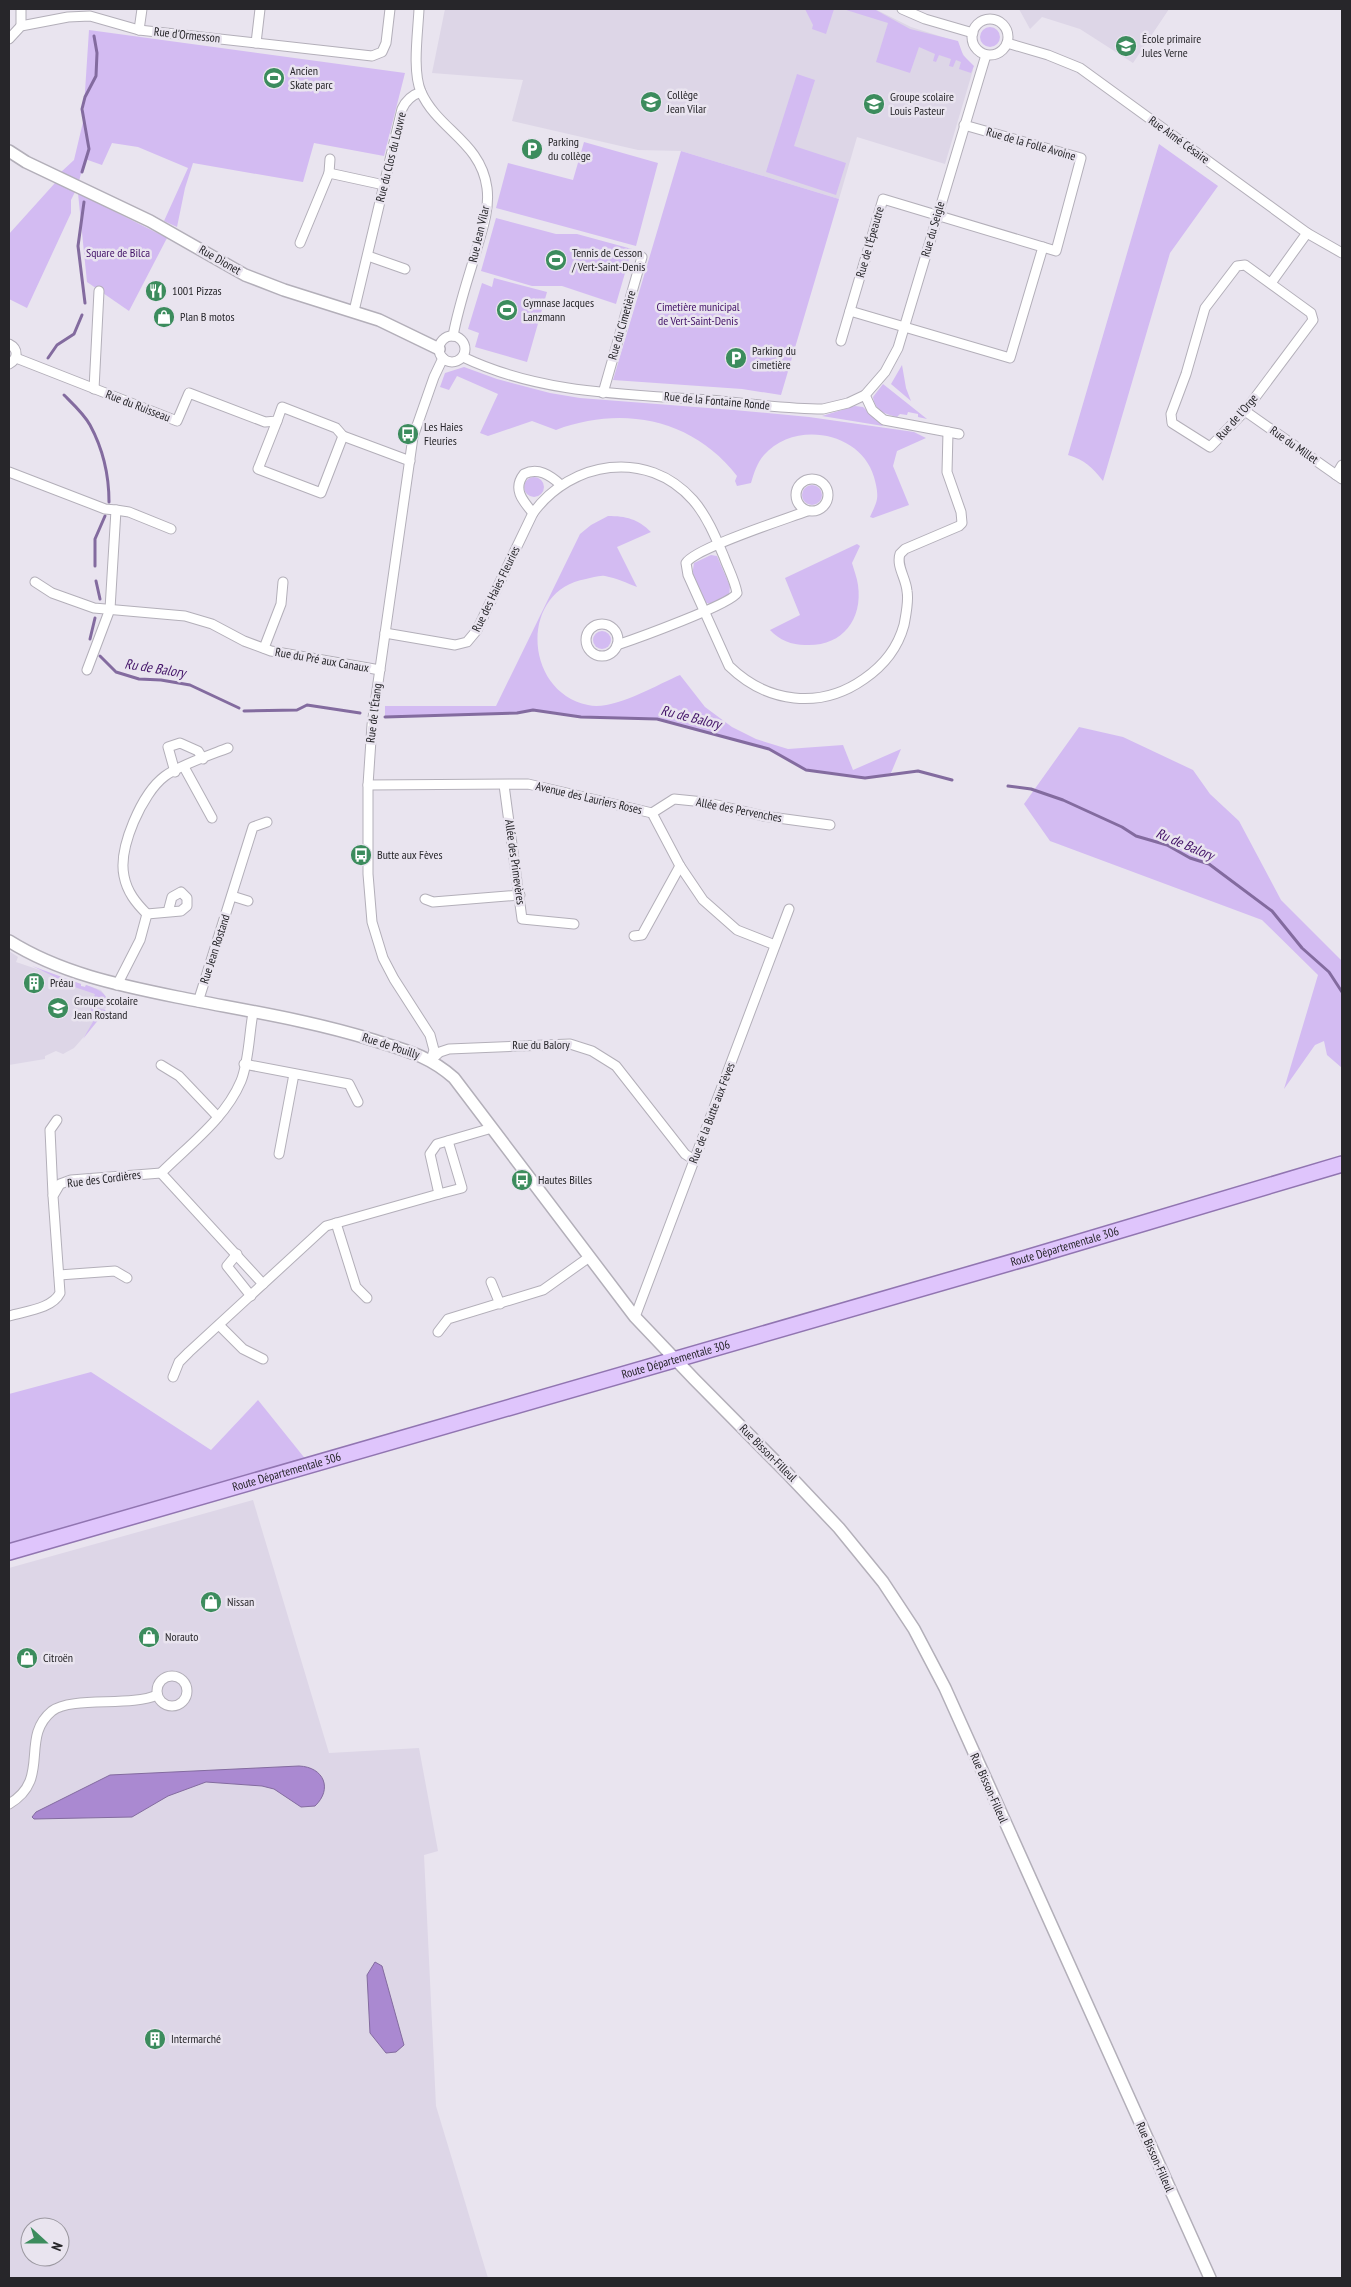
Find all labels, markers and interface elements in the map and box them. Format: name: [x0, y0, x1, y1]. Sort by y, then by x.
street label: Rue d'Ormesson: [153, 24, 221, 45]
place label: École primaire Jules Verne: [1141, 31, 1201, 60]
school or university icon: École primaire Jules Verne: [1114, 34, 1138, 58]
place label: Ancien Skate parc: [290, 63, 334, 92]
sports icon: Ancien Skate parc: [262, 66, 286, 90]
place label: Collège Jean Vilar: [666, 87, 707, 116]
place label: Groupe scolaire Louis Pasteur: [890, 89, 954, 118]
school or university icon: Collège Jean Vilar: [639, 90, 663, 114]
school or university icon: Groupe scolaire Louis Pasteur: [862, 92, 886, 116]
street label: Rue du Clos du Louvre: [372, 110, 409, 203]
street label: Rue Aimé Césaire: [1146, 112, 1213, 167]
street label: Rue de la Folle Avoine: [985, 124, 1078, 163]
place label: Parking du collège: [548, 134, 591, 163]
parking icon: Parking du collège: [520, 137, 544, 161]
street label: Rue du Seigle: [917, 199, 948, 258]
street label: Rue Jean Vilar: [465, 203, 492, 264]
street label: Rue de l'Épeautre: [852, 205, 887, 279]
street label: Rue Dionet: [197, 242, 245, 278]
park label: Square de Bilca: [86, 245, 150, 260]
place label: Tennis de Cesson / Vert-Saint-Denis: [571, 245, 645, 274]
sports icon: Tennis de Cesson / Vert-Saint-Denis: [544, 248, 568, 272]
restaurant icon: 1001 Pizzas: [144, 279, 168, 303]
place label: 1001 Pizzas: [172, 283, 222, 298]
street label: Rue du Cimetière: [604, 288, 639, 361]
place label: Gymnase Jacques Lanzmann: [523, 295, 594, 324]
sports icon: Gymnase Jacques Lanzmann: [495, 298, 519, 322]
park label: Cimetière municipal de Vert-Saint-Denis: [656, 299, 740, 328]
shop icon: Plan B motos: [152, 305, 176, 329]
place label: Plan B motos: [180, 309, 234, 324]
place label: Parking du cimetière: [752, 343, 796, 372]
parking icon: Parking du cimetière: [724, 346, 748, 370]
street label: Rue du Ruisseau: [104, 386, 173, 425]
street label: Rue de la Fontaine Ronde: [664, 388, 771, 413]
street label: Rue de l'Orge: [1213, 391, 1261, 443]
place label: Les Haies Fleuries: [424, 419, 463, 448]
bus stop icon: Les Haies Fleuries: [396, 422, 420, 446]
street label: Rue du Millet: [1267, 423, 1322, 467]
street label: Rue des Haies Fleuries: [468, 544, 523, 634]
street label: Rue du Pré aux Canaux: [274, 644, 370, 675]
water label: Ru de Balory: [123, 654, 188, 682]
street label: Rue de l'Étang: [362, 682, 385, 744]
water label: Ru de Balory: [659, 701, 725, 734]
street label: Avenue des Lauriers Roses: [534, 778, 644, 817]
street label: Allée des Pervenches: [695, 794, 783, 825]
street label: Allée des Primevères: [502, 818, 529, 905]
water label: Ru de Balory: [1153, 824, 1218, 865]
bus stop icon: Butte aux Fèves: [349, 843, 373, 867]
place label: Butte aux Fèves: [377, 847, 442, 862]
street label: Rue Jean Rostand: [196, 912, 233, 985]
building icon: Préau: [22, 971, 46, 995]
place label: Préau: [50, 975, 73, 990]
place label: Groupe scolaire Jean Rostand: [73, 993, 138, 1022]
school or university icon: Groupe scolaire Jean Rostand: [46, 996, 70, 1020]
street label: Rue de Pouilly: [361, 1029, 422, 1062]
street label: Rue du Balory: [512, 1037, 570, 1052]
street label: Rue de la Butte aux Fèves: [685, 1060, 738, 1165]
street label: Rue des Cordières: [66, 1167, 142, 1190]
bus stop icon: Hautes Billes: [510, 1168, 534, 1192]
place label: Hautes Billes: [538, 1172, 592, 1187]
street label: Route Départementale 306: [1009, 1223, 1121, 1269]
street label: Route Départementale 306: [620, 1336, 732, 1382]
street label: Rue Bisson-Filleul: [737, 1421, 800, 1485]
street label: Route Départementale 306: [231, 1449, 343, 1494]
shop icon: Nissan: [199, 1590, 223, 1614]
place label: Nissan: [227, 1594, 254, 1609]
shop icon: Norauto: [137, 1625, 161, 1649]
place label: Norauto: [165, 1629, 198, 1644]
shop icon: Citroën: [15, 1646, 39, 1670]
place label: Citroën: [43, 1650, 73, 1665]
street label: Rue Bisson-Filleul: [967, 1751, 1012, 1825]
building icon: Intermarché: [143, 2027, 167, 2051]
place label: Intermarché: [171, 2031, 221, 2046]
street label: Rue Bisson-Filleul: [1133, 2120, 1178, 2194]
north arrow: [20, 2217, 70, 2267]
text: N: [47, 2240, 67, 2253]

